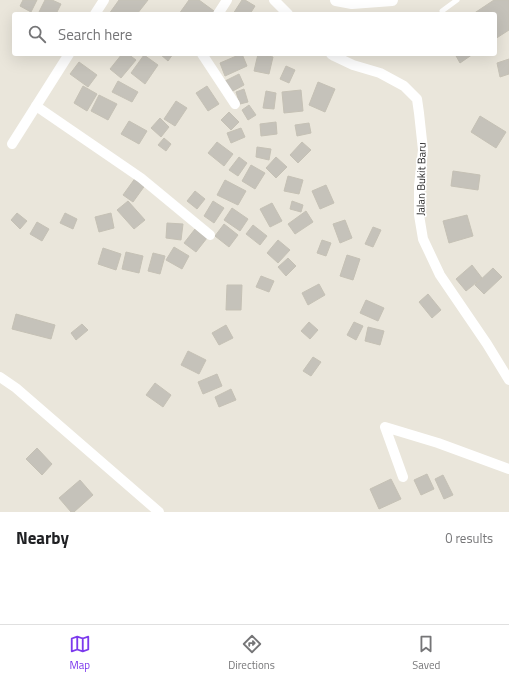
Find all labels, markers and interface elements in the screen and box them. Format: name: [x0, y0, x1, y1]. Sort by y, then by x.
search box: [12, 12, 497, 56]
icon: search: [26, 23, 48, 45]
text: Search here: [58, 23, 132, 46]
street label: Jalan Bukit Baru: [412, 142, 430, 216]
text: Nearby: [16, 525, 69, 551]
text: 0 results: [445, 528, 493, 548]
tab: Map: [69, 633, 91, 673]
tab: Directions: [228, 633, 275, 673]
tab: Saved: [412, 633, 440, 673]

